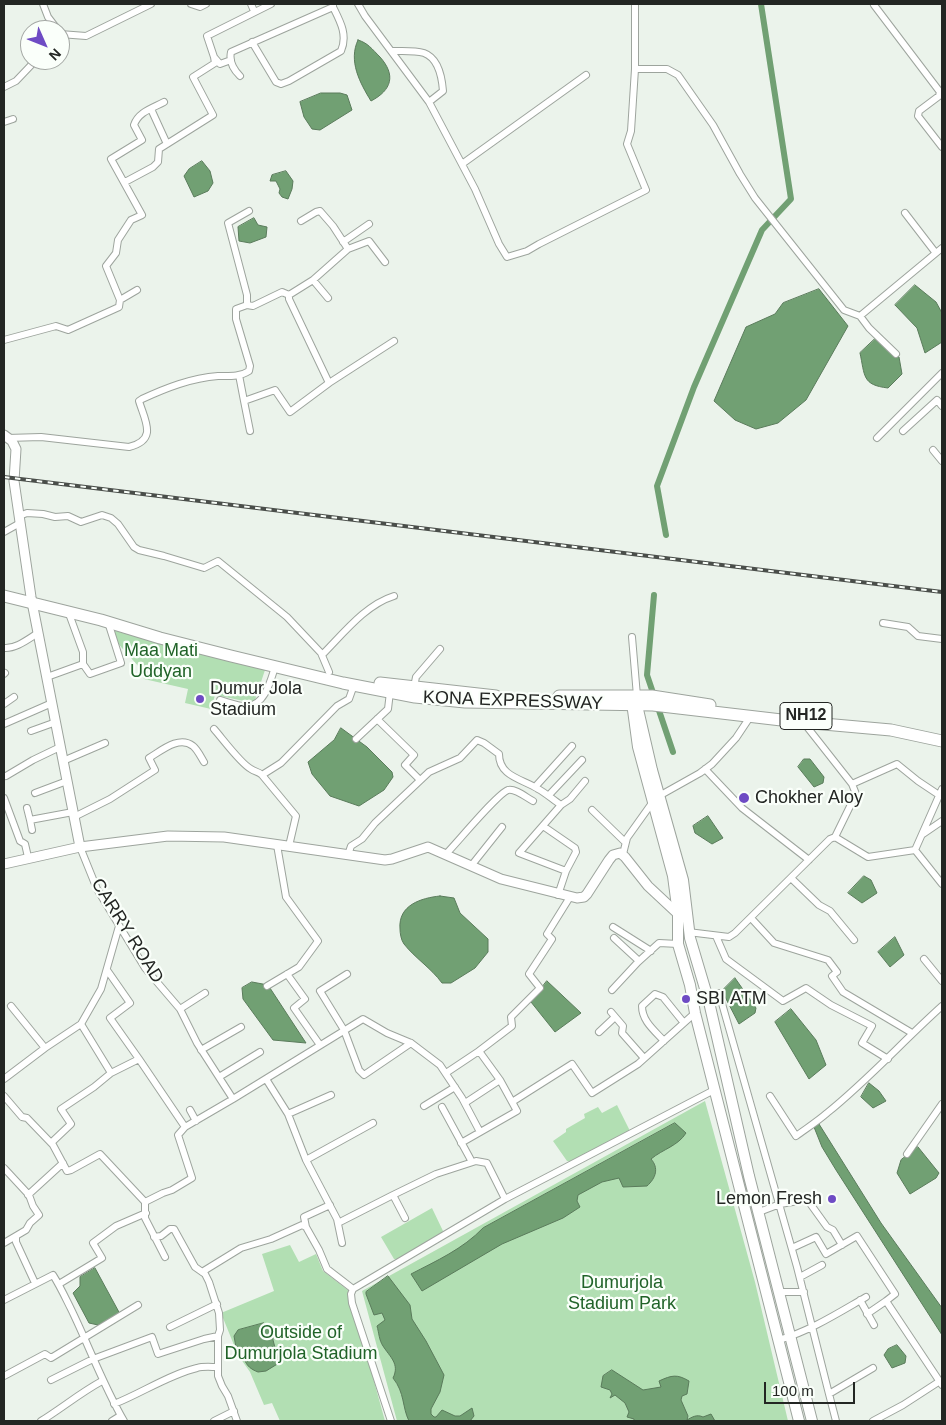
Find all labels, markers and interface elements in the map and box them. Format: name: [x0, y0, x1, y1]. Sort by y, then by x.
north arrow: [20, 20, 70, 70]
text: N: [46, 46, 64, 64]
park label: Maa Mati Uddyan: [124, 640, 198, 682]
place label: Dumur Jola Stadium: [210, 678, 302, 721]
street label: KONA EXPRESSWAY: [423, 687, 603, 715]
marker: Dumur Jola Stadium: [194, 693, 206, 705]
road number: NH12: [780, 702, 832, 729]
place label: Chokher Aloy: [755, 787, 863, 809]
marker: Chokher Aloy: [737, 791, 751, 805]
street label: CARRY ROAD: [86, 875, 168, 987]
place label: SBI ATM: [696, 988, 767, 1010]
marker: SBI ATM: [680, 993, 692, 1005]
place label: Lemon Fresh: [716, 1188, 822, 1210]
marker: Lemon Fresh: [826, 1193, 838, 1205]
park label: Dumurjola Stadium Park: [568, 1272, 676, 1315]
park label: Outside of Dumurjola Stadium: [224, 1322, 378, 1365]
scale bar: [766, 1372, 857, 1404]
text: 100 m: [772, 1382, 814, 1399]

